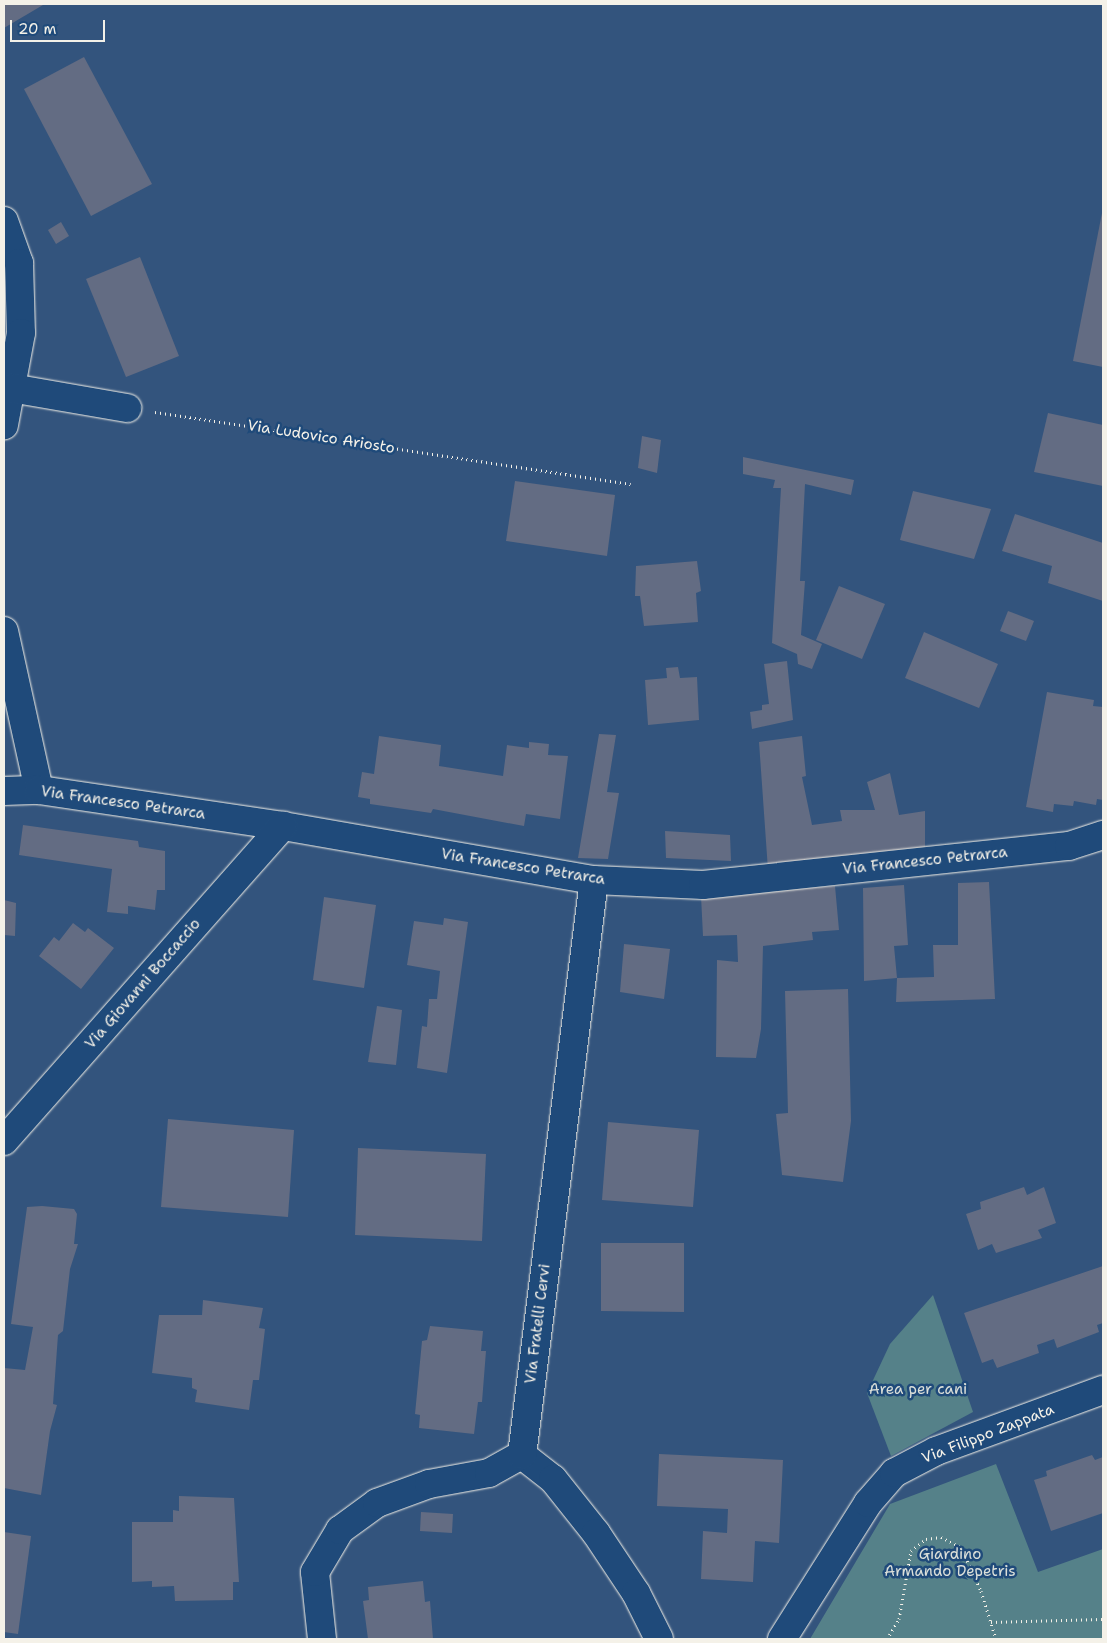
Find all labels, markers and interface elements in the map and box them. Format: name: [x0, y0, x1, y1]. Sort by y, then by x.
scale bar: [12, 10, 108, 42]
text: 20 m: [18, 19, 57, 39]
street label: Via Ludovico Ariosto: [246, 416, 396, 458]
street label: Via Francesco Petrarca: [40, 783, 206, 823]
street label: Via Francesco Petrarca: [842, 843, 1008, 879]
street label: Via Francesco Petrarca: [440, 845, 606, 889]
street label: Via Giovanni Boccaccio: [82, 915, 204, 1053]
street label: Via Fratelli Cervi: [522, 1263, 554, 1385]
park label: Area per cani: [869, 1381, 967, 1399]
street label: Via Filippo Zappata: [919, 1400, 1057, 1468]
park label: Giardino Armando Depetris: [884, 1545, 1016, 1580]

